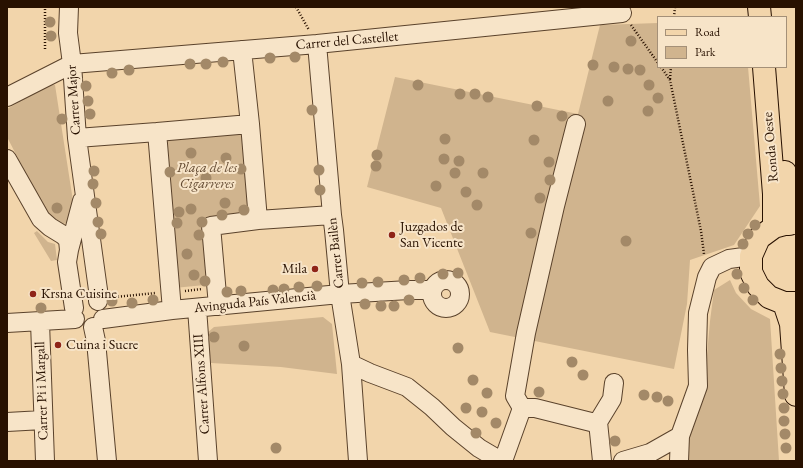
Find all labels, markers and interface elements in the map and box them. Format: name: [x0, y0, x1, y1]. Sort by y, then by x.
legend: [657, 16, 787, 68]
text: Road: [695, 24, 720, 40]
street label: Carrer del Castellet: [295, 28, 399, 54]
text: Park: [695, 44, 715, 60]
street label: Carrer Major: [63, 64, 85, 136]
street label: Ronda Oeste: [760, 111, 782, 183]
park label: Plaça de les Cigarreres: [177, 160, 237, 192]
street label: Carrer Bailèn: [324, 217, 348, 289]
place label: Juzgados de San Vicente: [400, 219, 463, 252]
marker: Juzgados de San Vicente: [387, 230, 397, 240]
place label: Mila: [282, 261, 307, 277]
marker: Mila: [310, 264, 320, 274]
place label: Krsna Cuisine: [41, 286, 117, 302]
street label: Avinguda País Valencià: [193, 287, 317, 317]
marker: Krsna Cuisine: [28, 289, 38, 299]
street label: Carrer Alfons XIII: [190, 333, 214, 435]
place label: Cuina i Sucre: [66, 337, 138, 353]
marker: Cuina i Sucre: [53, 340, 63, 350]
street label: Carrer Pi i Margall: [32, 341, 52, 441]

